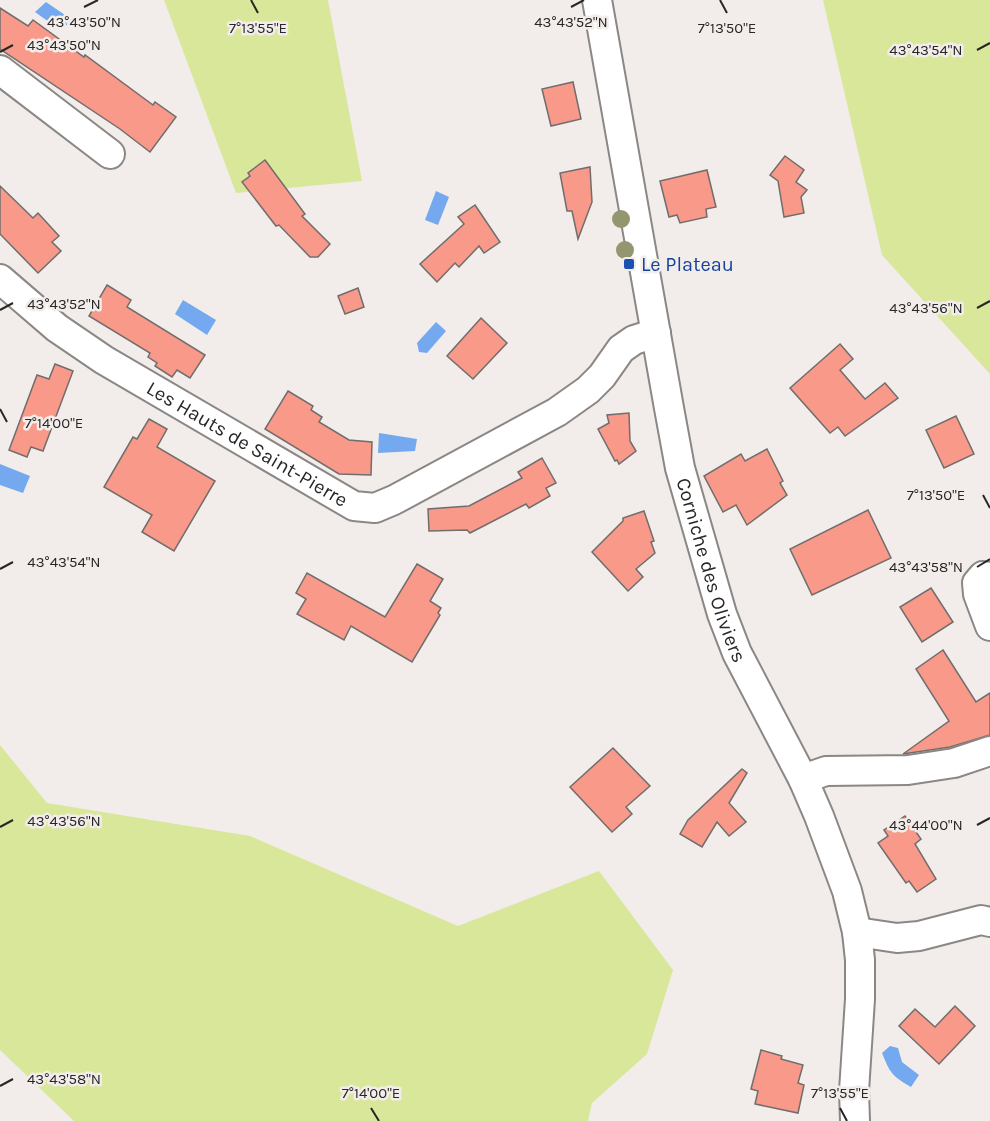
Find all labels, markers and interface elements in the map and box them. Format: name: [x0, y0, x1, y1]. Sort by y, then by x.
text: 43°43'50"N: [47, 13, 121, 31]
text: 43°43'52"N: [534, 13, 608, 31]
text: 7°13'55"E: [229, 19, 287, 37]
text: 7°13'50"E: [698, 19, 756, 37]
text: 43°43'50"N: [27, 36, 101, 54]
text: 43°43'54"N: [889, 41, 963, 59]
place label: Le Plateau: [641, 253, 734, 276]
marker: Le Plateau: [622, 257, 636, 271]
text: 43°43'52"N: [27, 295, 101, 313]
text: 43°43'56"N: [889, 299, 963, 317]
street label: Les Hauts de Saint-Pierre: [143, 376, 352, 511]
text: 7°14'00"E: [25, 414, 83, 432]
street label: Corniche des Oliviers: [672, 475, 751, 666]
text: 7°13'50"E: [907, 486, 965, 504]
text: 43°43'54"N: [27, 553, 101, 571]
text: 43°43'58"N: [889, 558, 963, 576]
text: 43°43'56"N: [27, 812, 101, 830]
text: 43°44'00"N: [889, 816, 963, 834]
text: 43°43'58"N: [27, 1070, 101, 1088]
text: 7°14'00"E: [342, 1084, 400, 1102]
text: 7°13'55"E: [811, 1084, 869, 1102]

